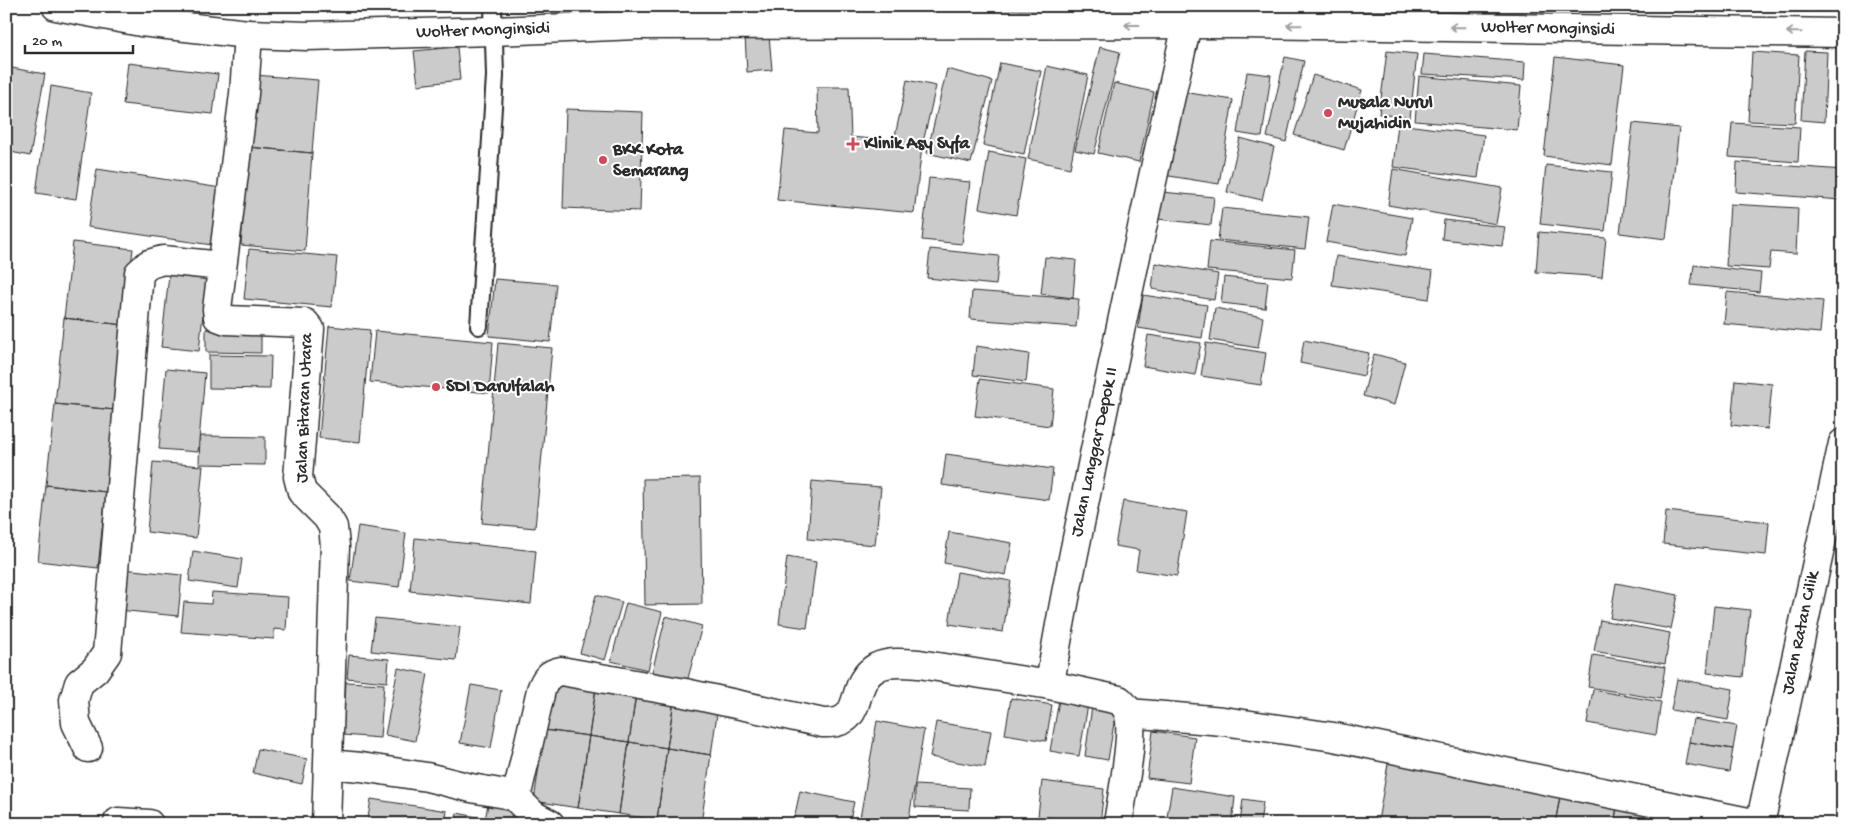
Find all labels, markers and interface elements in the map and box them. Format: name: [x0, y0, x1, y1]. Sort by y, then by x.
street label: Wolter Monginsidi: [1481, 17, 1615, 41]
street label: Wolter Monginsidi: [416, 18, 550, 44]
one-way arrow: [1124, 20, 1140, 30]
one-way arrow: [1286, 20, 1302, 30]
scale bar: [25, 22, 132, 54]
one-way arrow: [1449, 22, 1465, 32]
one-way arrow: [1786, 27, 1802, 37]
text: 20 m: [32, 33, 62, 51]
place label: Musala Nurul Mujahidin: [1338, 93, 1433, 135]
marker: Musala Nurul Mujahidin: [1322, 107, 1334, 119]
place label: Klinik Asy Syfa: [863, 134, 971, 155]
marker: Klinik Asy Syfa: [846, 137, 860, 151]
place label: BKK Kota Semarang: [612, 140, 689, 182]
marker: BKK Kota Semarang: [597, 154, 609, 166]
street label: Jalan Bitaran Utara: [292, 332, 318, 483]
street label: Jalan Langgar Depok II: [1067, 365, 1123, 539]
place label: SDI Darulfalah: [446, 377, 555, 398]
marker: SDI Darulfalah: [430, 381, 442, 393]
street label: Jalan Ratan Cilik: [1778, 568, 1825, 697]

